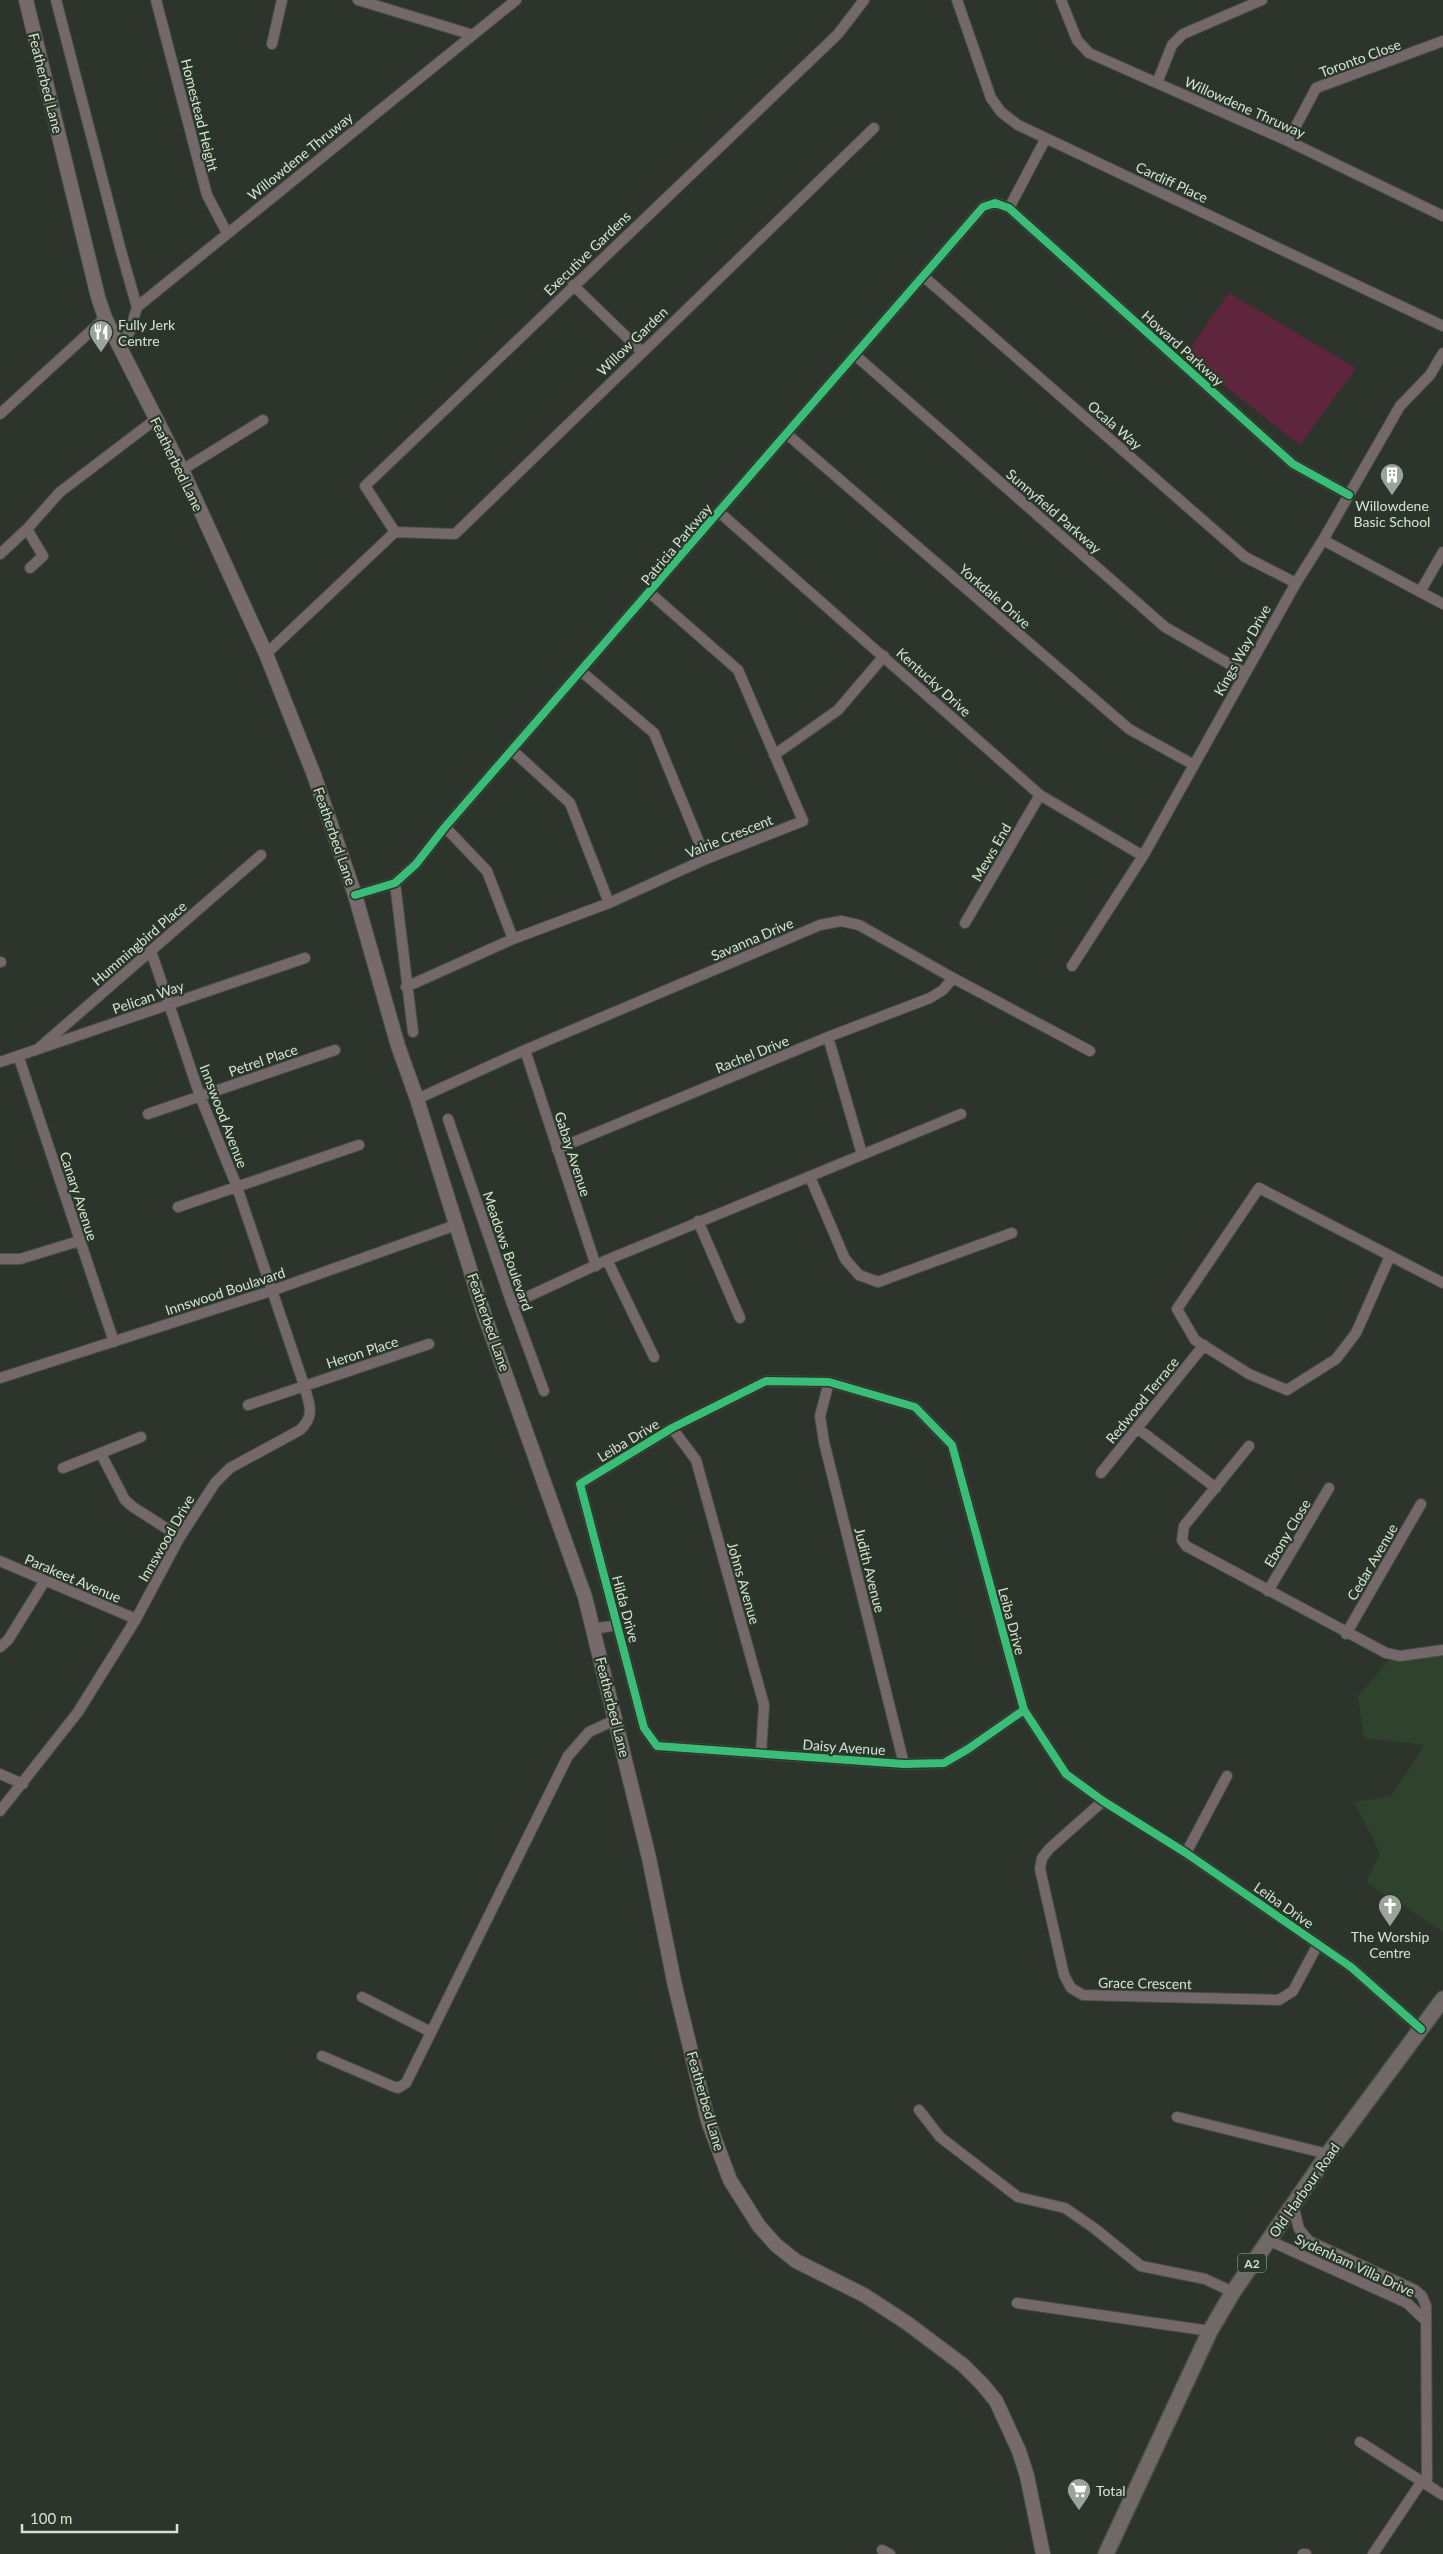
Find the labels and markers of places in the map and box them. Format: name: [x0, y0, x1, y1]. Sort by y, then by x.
place label: Fully Jerk Centre: [118, 316, 176, 349]
restaurant icon: Fully Jerk Centre: [88, 319, 114, 353]
building icon: Willowdene Basic School: [1379, 462, 1405, 496]
place label: Willowdene Basic School: [1354, 497, 1430, 530]
church icon: The Worship Centre: [1377, 1893, 1403, 1927]
place label: The Worship Centre: [1351, 1928, 1429, 1961]
supermarket icon: Total: [1066, 2477, 1092, 2511]
place label: Total: [1096, 2482, 1126, 2499]

